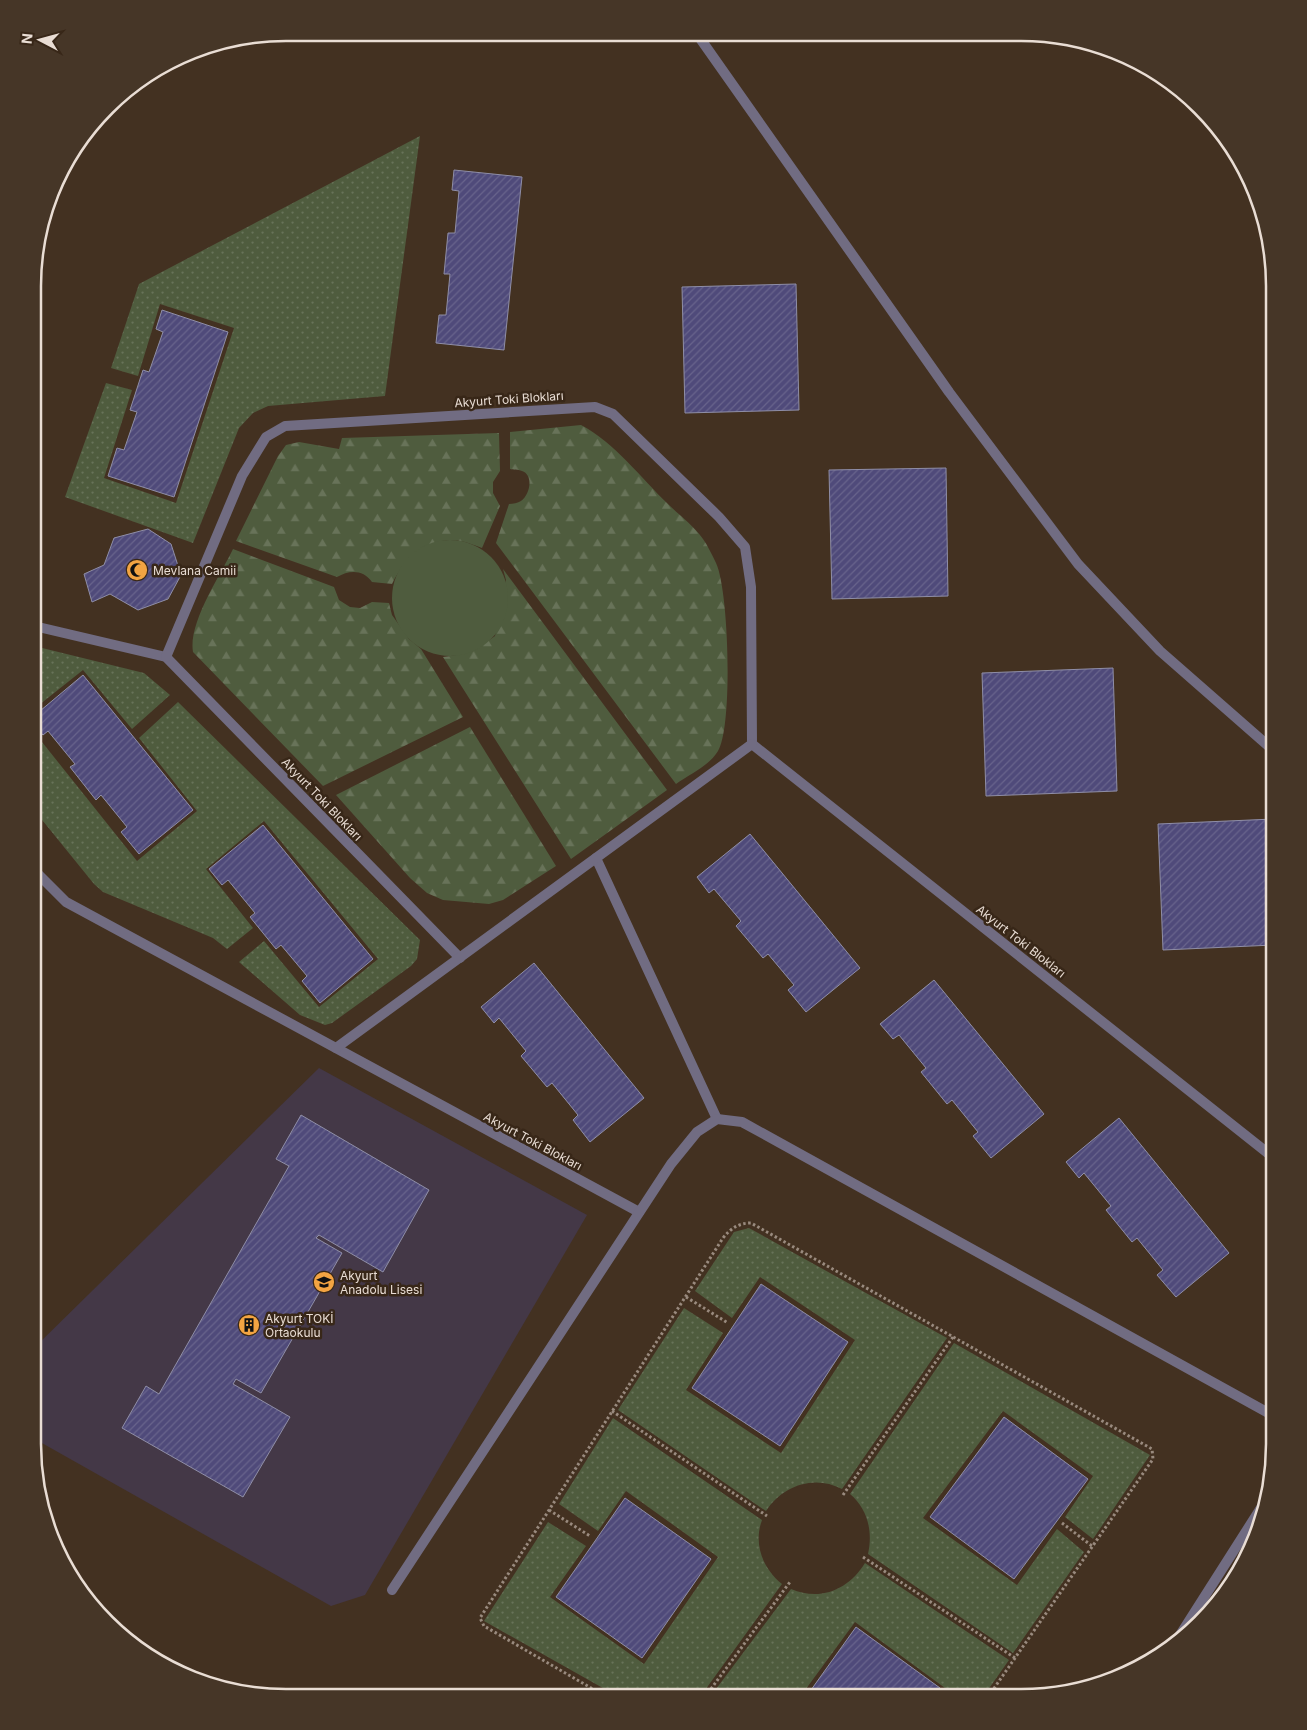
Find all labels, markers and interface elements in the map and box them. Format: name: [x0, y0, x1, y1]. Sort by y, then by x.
north arrow: [15, 15, 65, 65]
text: N: [18, 32, 36, 45]
street label: Akyurt Toki Blokları: [454, 388, 564, 410]
mosque icon: Mevlana Camii: [125, 558, 149, 582]
place label: Mevlana Camii: [153, 563, 236, 578]
street label: Akyurt Toki Blokları: [279, 754, 365, 844]
street label: Akyurt Toki Blokları: [973, 901, 1069, 981]
street label: Akyurt Toki Blokları: [481, 1109, 585, 1173]
place label: Akyurt Anadolu Lisesi: [340, 1268, 422, 1297]
school or university icon: Akyurt Anadolu Lisesi: [312, 1270, 336, 1294]
place label: Akyurt TOKİ Ortaokulu: [265, 1311, 334, 1340]
building icon: Akyurt TOKİ Ortaokulu: [237, 1313, 261, 1337]

